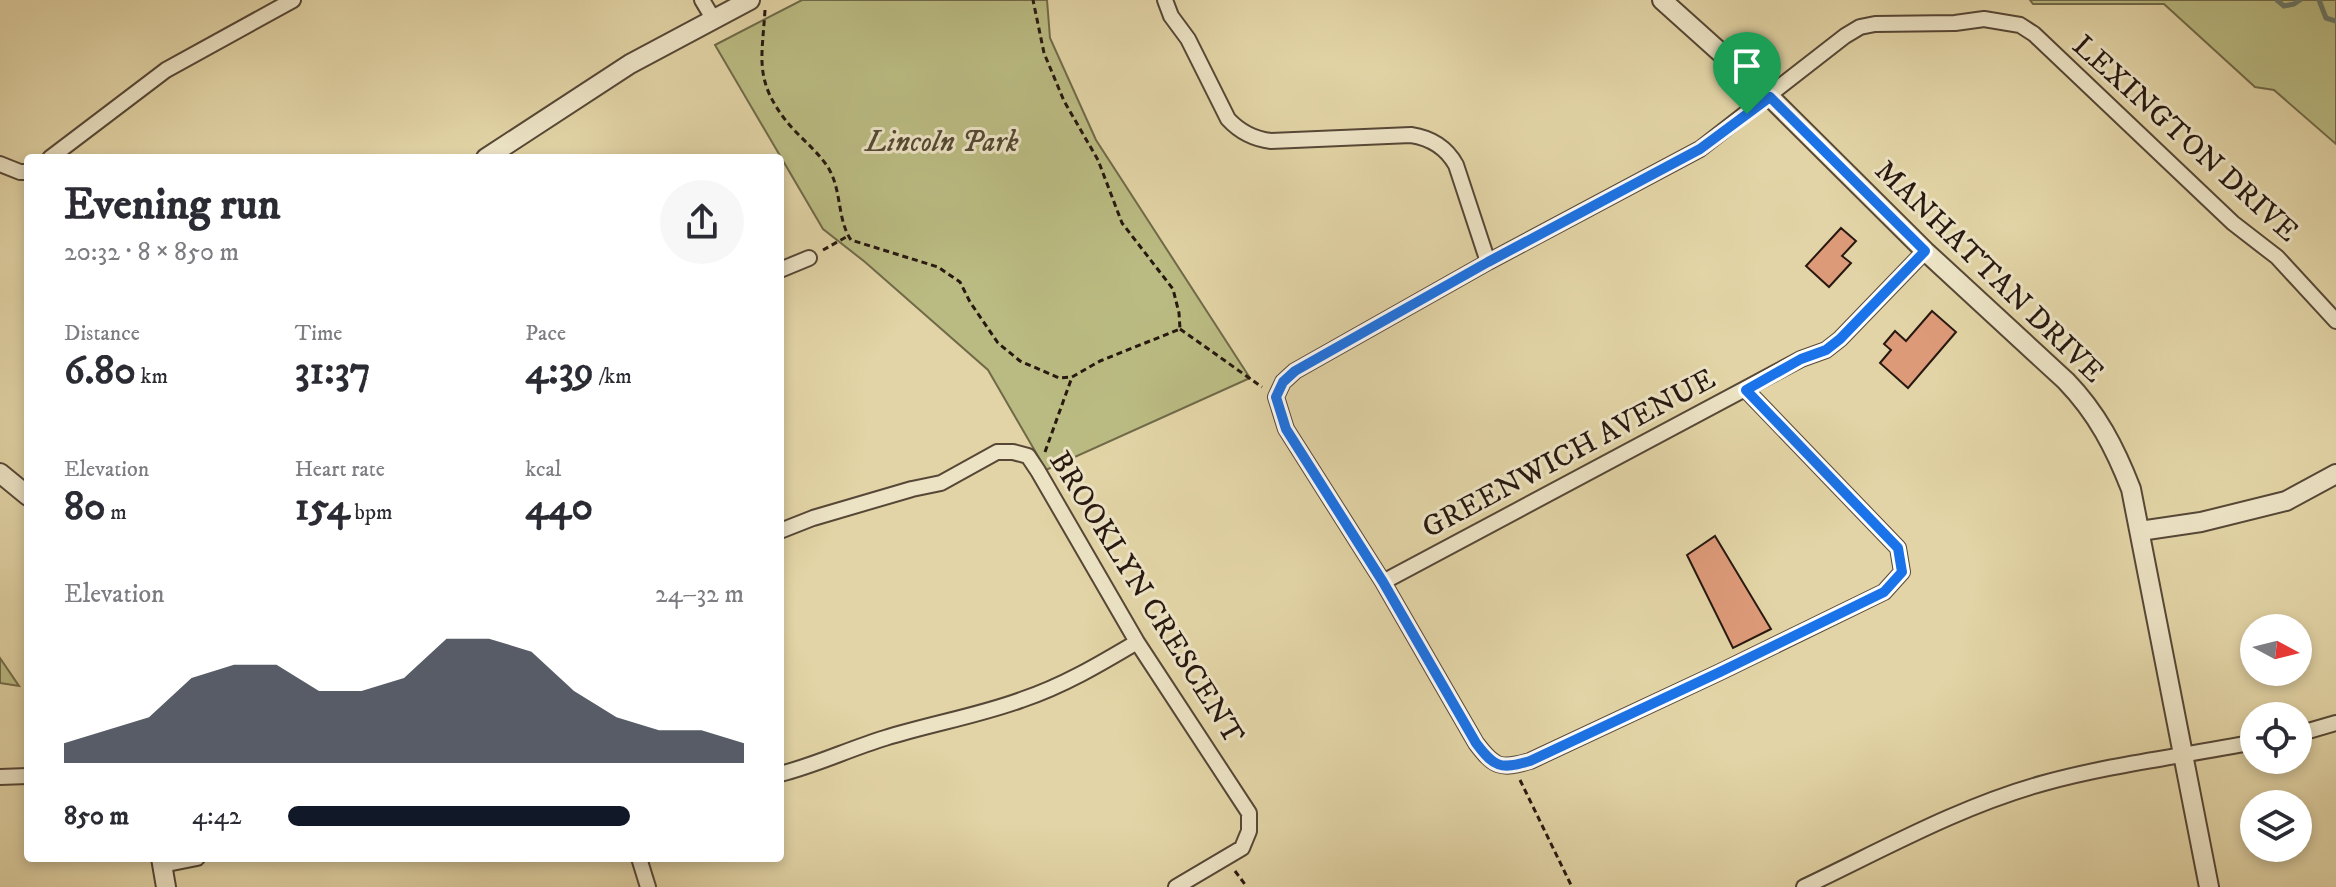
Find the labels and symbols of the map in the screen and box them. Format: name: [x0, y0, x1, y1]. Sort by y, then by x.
street label: LEXINGTON DRIVE: [2064, 28, 2306, 250]
pin: [1713, 32, 1781, 114]
park label: Lincoln Park: [864, 124, 1019, 161]
street label: MANHATTAN DRIVE: [1867, 153, 2111, 391]
street label: GREENWICH AVENUE: [1416, 361, 1722, 547]
street label: BROOKLYN CRESCENT: [1041, 445, 1251, 752]
north arrow: [2240, 614, 2312, 686]

